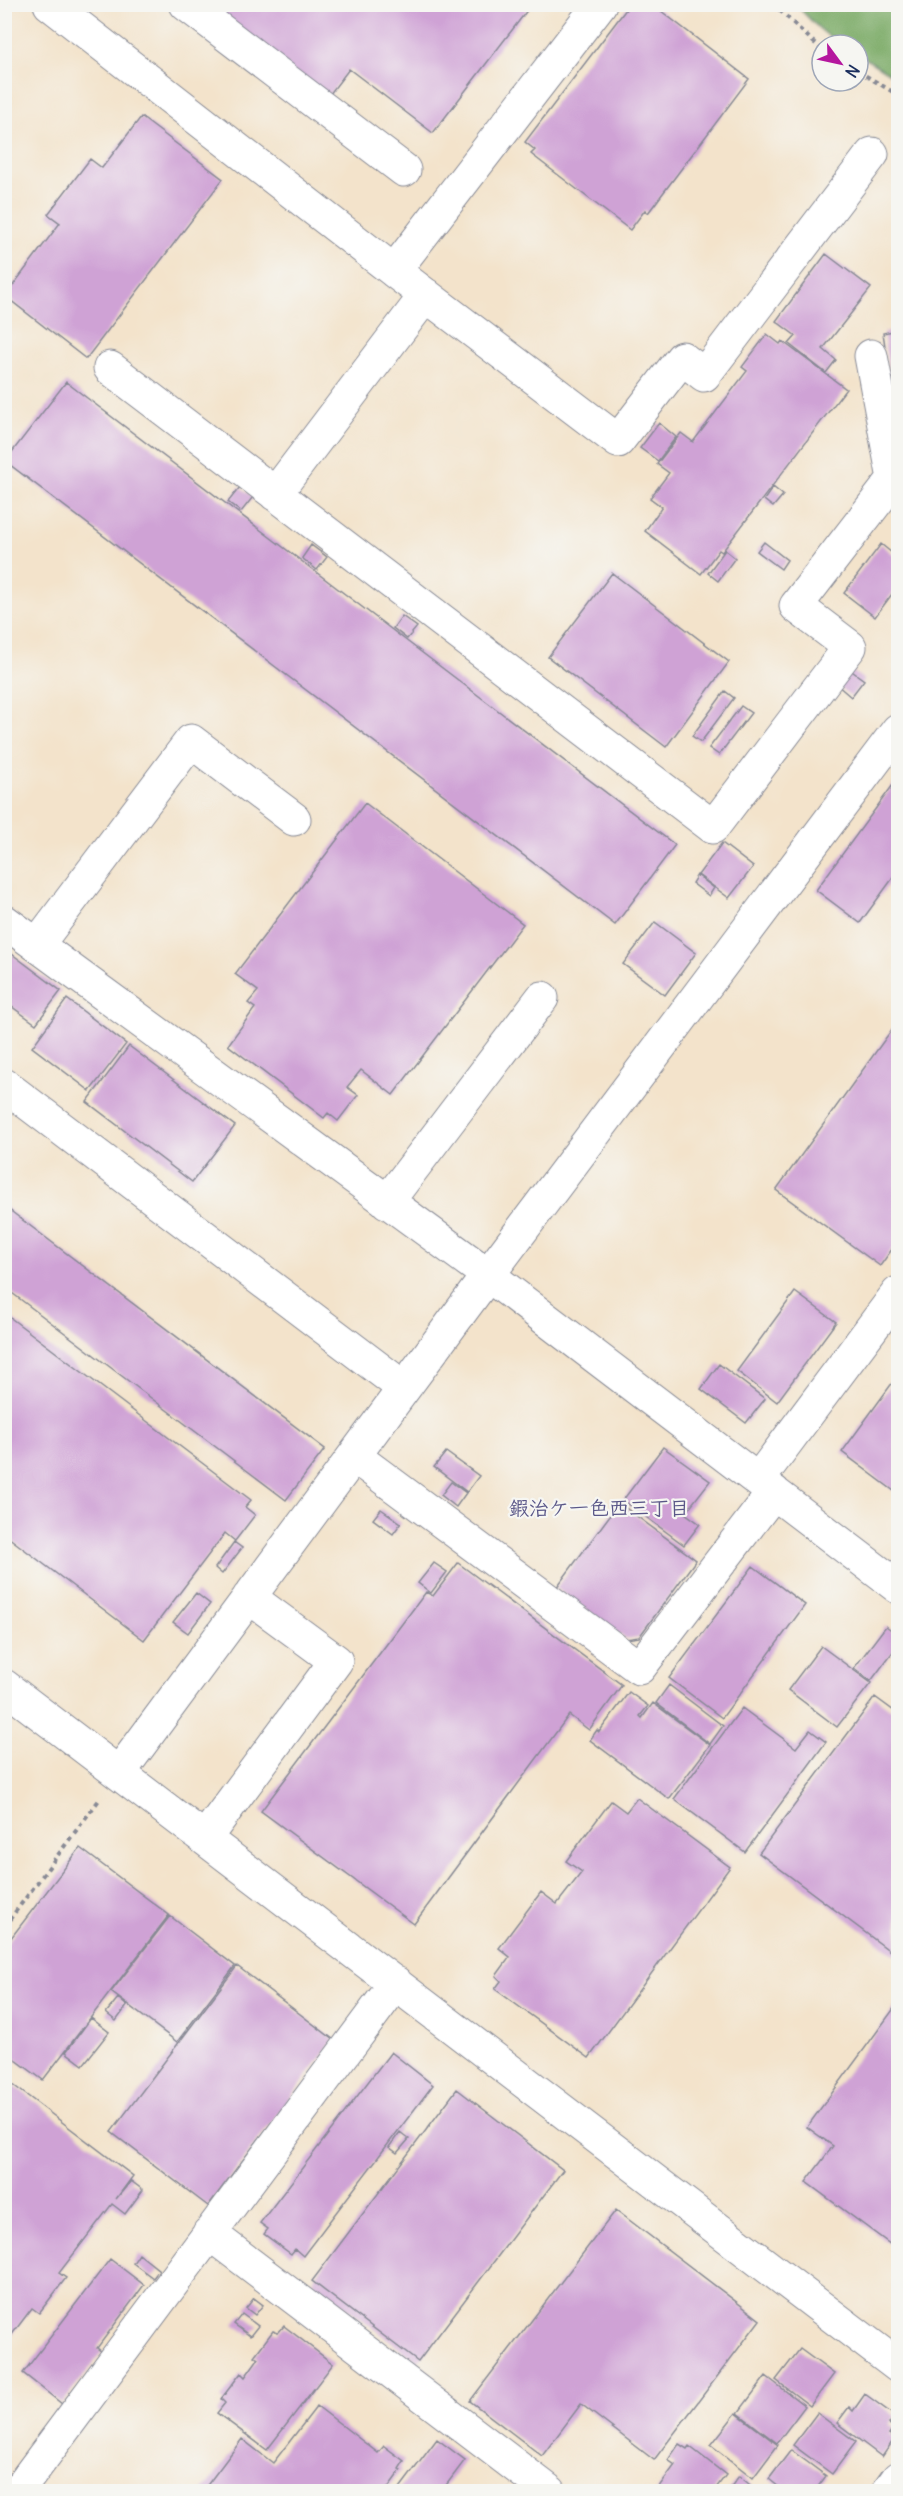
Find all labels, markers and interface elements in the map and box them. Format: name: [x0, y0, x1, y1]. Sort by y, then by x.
north arrow: [810, 33, 870, 93]
text: N: [841, 61, 864, 81]
district label: 鍜治ケ一色西三丁目: [509, 1495, 689, 1520]

